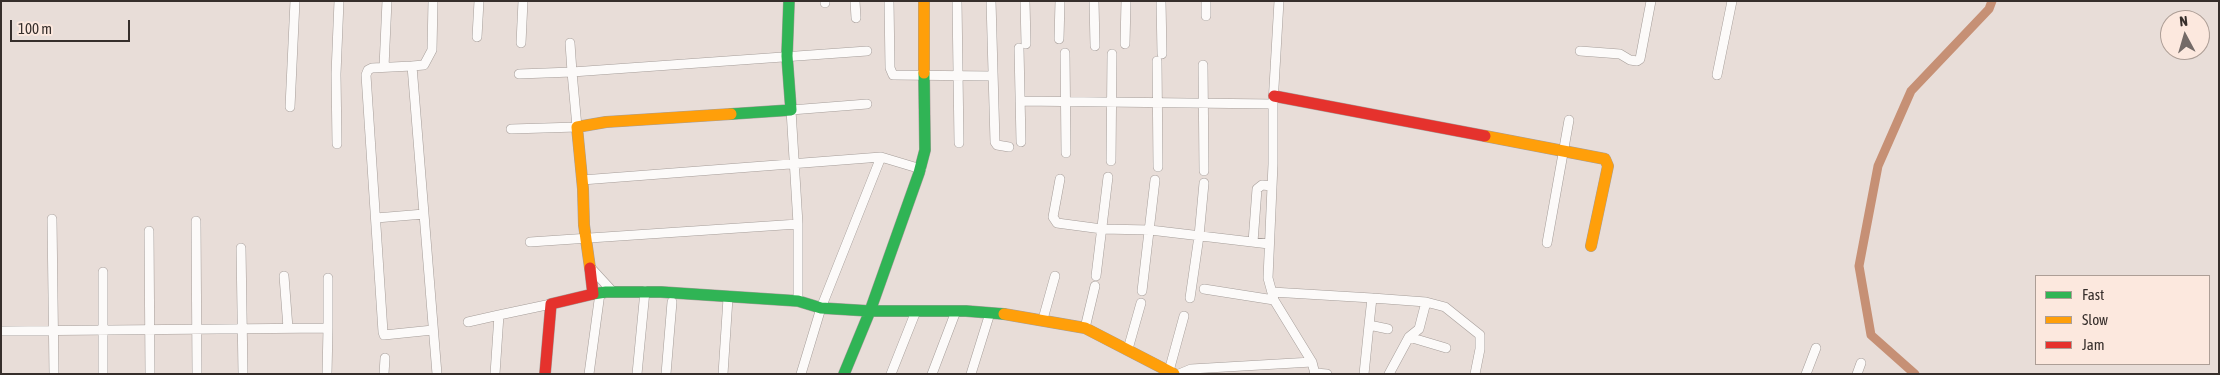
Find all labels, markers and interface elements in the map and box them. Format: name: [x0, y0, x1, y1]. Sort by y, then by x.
scale bar: [12, 10, 132, 42]
north arrow: [2160, 10, 2210, 60]
text: N: [2179, 13, 2188, 29]
text: 100 m: [18, 20, 52, 37]
legend: [2035, 275, 2210, 365]
text: Fast: [2082, 286, 2104, 303]
text: Slow: [2082, 311, 2108, 328]
text: Jam: [2082, 336, 2105, 353]

